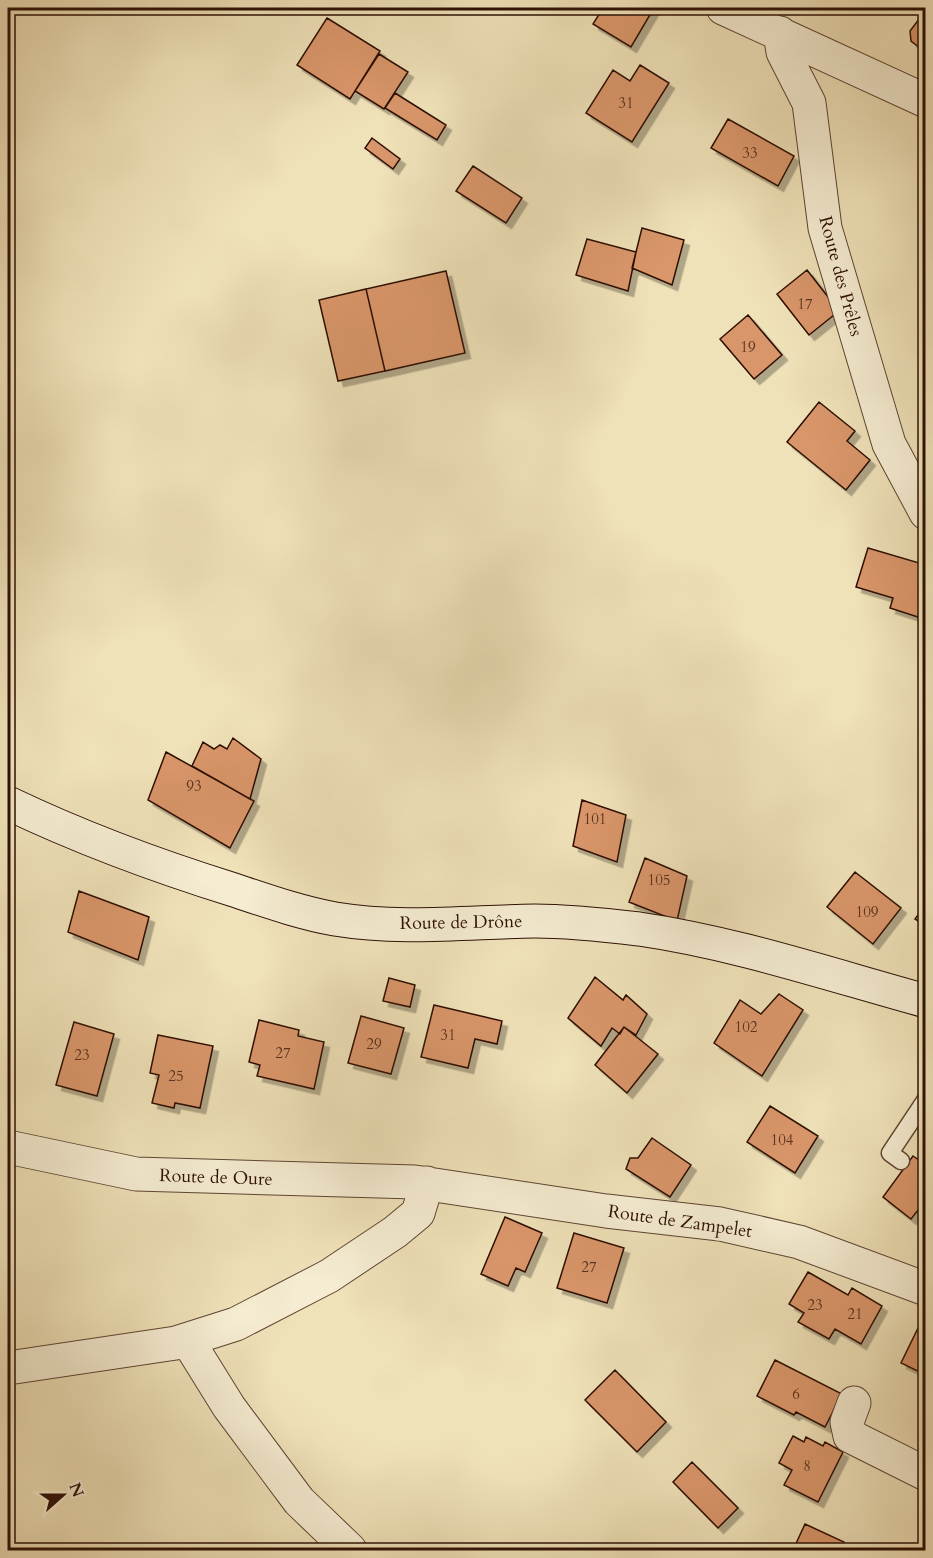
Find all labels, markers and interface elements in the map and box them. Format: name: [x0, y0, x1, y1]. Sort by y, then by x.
house number: 31: [618, 93, 634, 113]
house number: 33: [742, 143, 758, 163]
street label: Route des Prêles: [812, 213, 869, 339]
house number: 17: [797, 294, 813, 314]
house number: 19: [740, 337, 756, 357]
house number: 93: [186, 776, 202, 796]
house number: 101: [583, 809, 607, 829]
house number: 105: [647, 870, 671, 890]
house number: 109: [855, 902, 879, 922]
street label: Route de Drône: [399, 909, 523, 936]
house number: 102: [734, 1017, 758, 1037]
house number: 31: [440, 1025, 456, 1045]
house number: 29: [366, 1034, 382, 1054]
house number: 27: [275, 1043, 291, 1063]
house number: 23: [74, 1045, 90, 1065]
house number: 25: [168, 1066, 184, 1086]
house number: 104: [770, 1130, 794, 1150]
street label: Route de Oure: [159, 1163, 273, 1192]
street label: Route de Zampelet: [606, 1199, 754, 1244]
house number: 27: [581, 1257, 597, 1277]
house number: 23: [807, 1295, 823, 1315]
house number: 21: [847, 1304, 863, 1324]
house number: 6: [792, 1384, 800, 1404]
house number: 8: [803, 1456, 811, 1476]
north arrow: [33, 1465, 93, 1525]
text: N: [63, 1480, 89, 1501]

